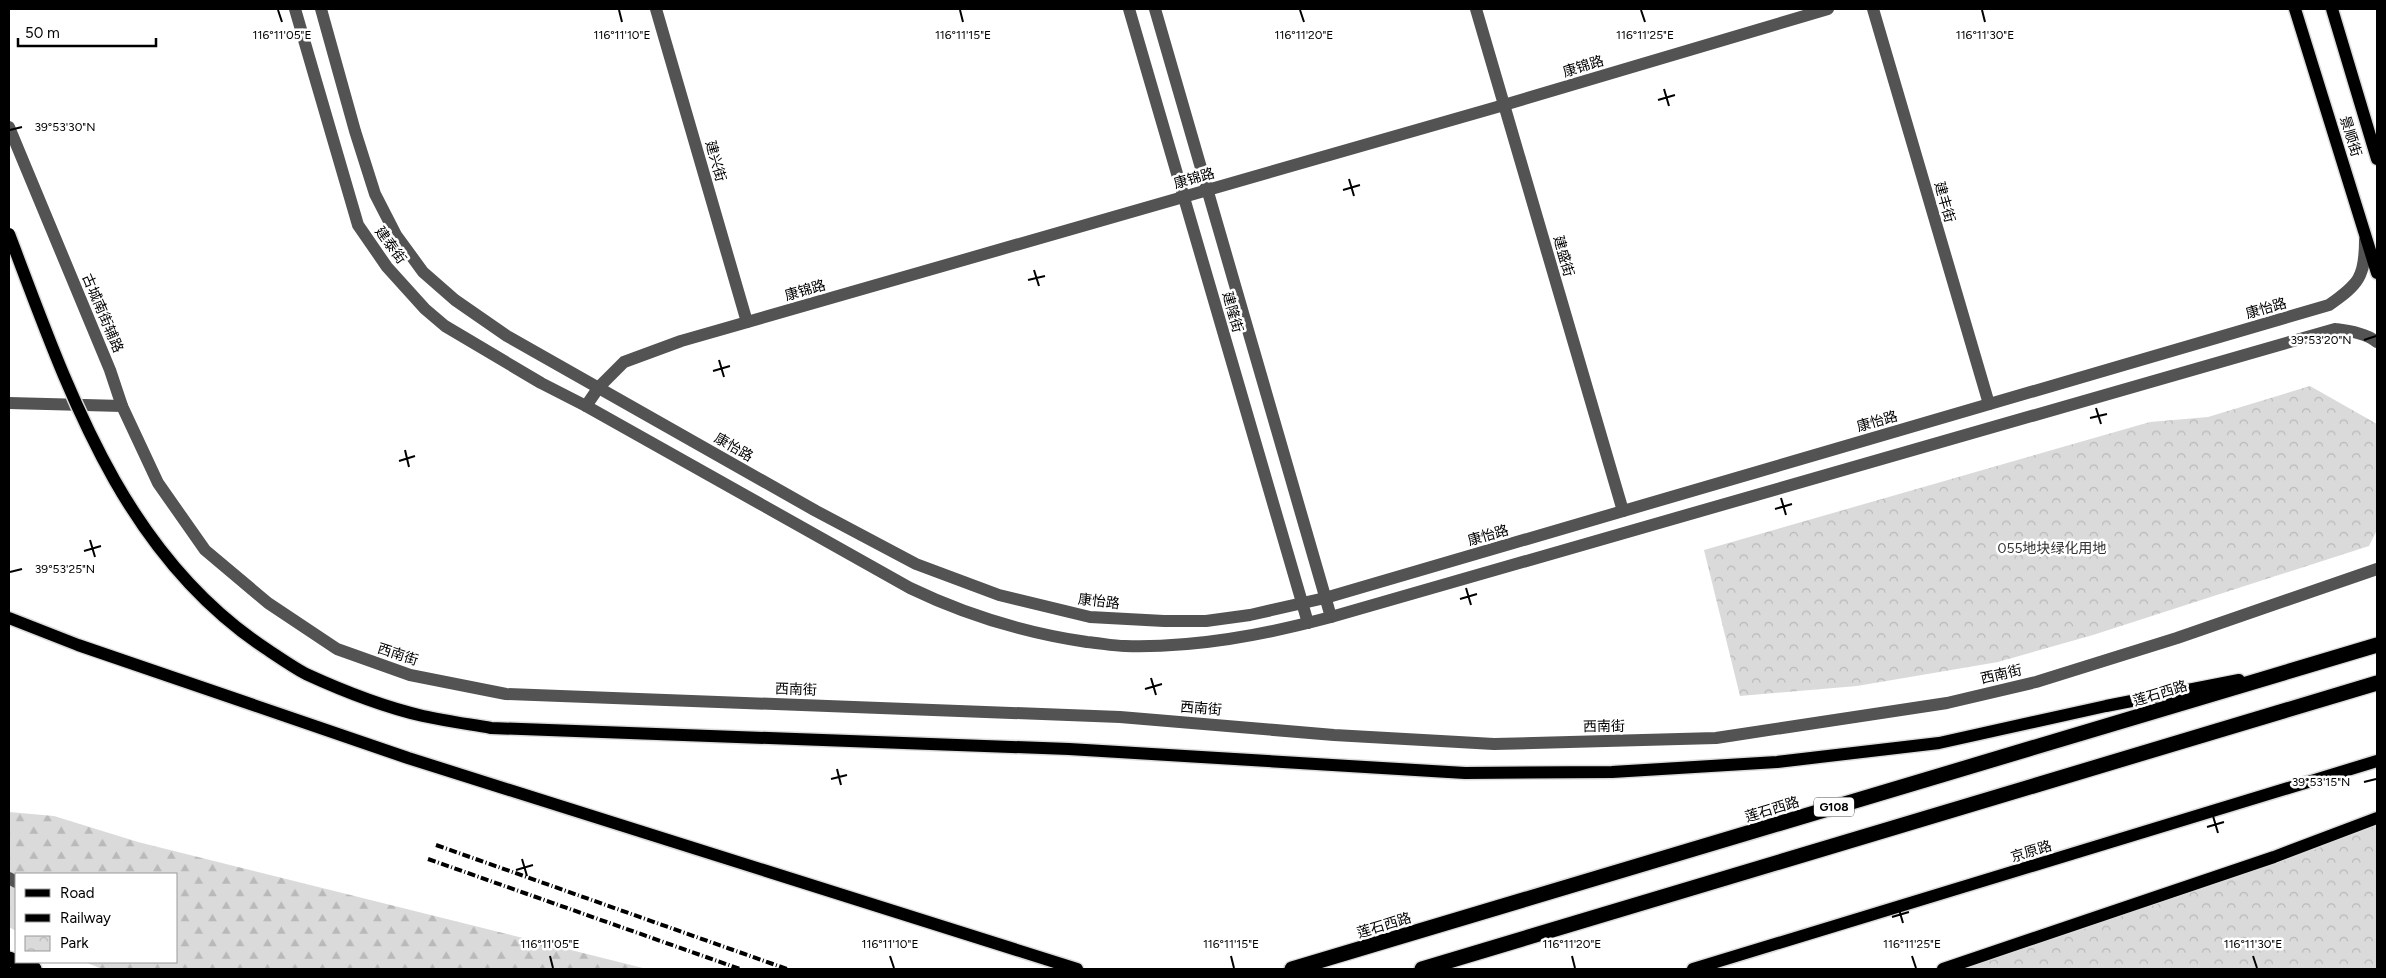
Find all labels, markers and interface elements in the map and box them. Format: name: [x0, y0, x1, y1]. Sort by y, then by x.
scale bar: [18, 15, 155, 47]
text: 50 m: [25, 24, 60, 42]
text: 116°11'05"E: [253, 28, 311, 42]
text: 116°11'10"E: [593, 28, 651, 42]
text: 116°11'15"E: [935, 28, 991, 42]
text: 116°11'20"E: [1275, 28, 1333, 42]
text: 116°11'25"E: [1616, 28, 1674, 42]
text: 116°11'30"E: [1956, 28, 2014, 42]
street label: 康锦路: [1561, 52, 1606, 81]
street label: 景顺街: [2336, 114, 2365, 159]
text: 39°53'30"N: [35, 120, 95, 134]
street label: 建兴街: [702, 139, 729, 184]
street label: 康锦路: [1172, 165, 1217, 192]
street label: 建丰街: [1931, 180, 1958, 225]
street label: 建泰街: [371, 223, 410, 267]
street label: 建盛街: [1550, 234, 1577, 279]
street label: 古城南街辅路: [78, 271, 127, 355]
street label: 康锦路: [783, 277, 828, 304]
street label: 建隆街: [1219, 290, 1246, 335]
street label: 康怡路: [2244, 295, 2289, 322]
text: 39°53'20"N: [2290, 333, 2352, 347]
street label: 康怡路: [1855, 408, 1900, 435]
street label: 康怡路: [711, 430, 756, 465]
street label: 康怡路: [1466, 522, 1511, 549]
park label: 055地块绿化用地: [1997, 540, 2107, 557]
text: 39°53'25"N: [35, 562, 95, 576]
street label: 康怡路: [1077, 591, 1121, 612]
street label: 西南街: [375, 640, 420, 669]
street label: 西南街: [1979, 661, 2023, 687]
street label: 莲石西路: [2131, 677, 2189, 710]
street label: 西南街: [775, 680, 817, 699]
street label: 西南街: [1179, 698, 1223, 719]
street label: 西南街: [1583, 718, 1625, 735]
text: 39°53'15"N: [2292, 775, 2350, 789]
street label: 莲石西路: [1743, 793, 1801, 826]
road number: G108: [1814, 798, 1854, 816]
street label: 京原路: [2009, 837, 2054, 866]
legend: [15, 873, 178, 963]
text: Road: [60, 884, 95, 902]
text: Railway: [60, 909, 111, 927]
street label: 莲石西路: [1355, 909, 1413, 942]
text: Park: [60, 934, 89, 952]
text: 116°11'05"E: [521, 937, 579, 951]
text: 116°11'10"E: [861, 937, 919, 951]
text: 116°11'15"E: [1203, 937, 1259, 951]
text: 116°11'20"E: [1543, 937, 1601, 951]
text: 116°11'25"E: [1883, 937, 1941, 951]
text: 116°11'30"E: [2224, 937, 2282, 951]

